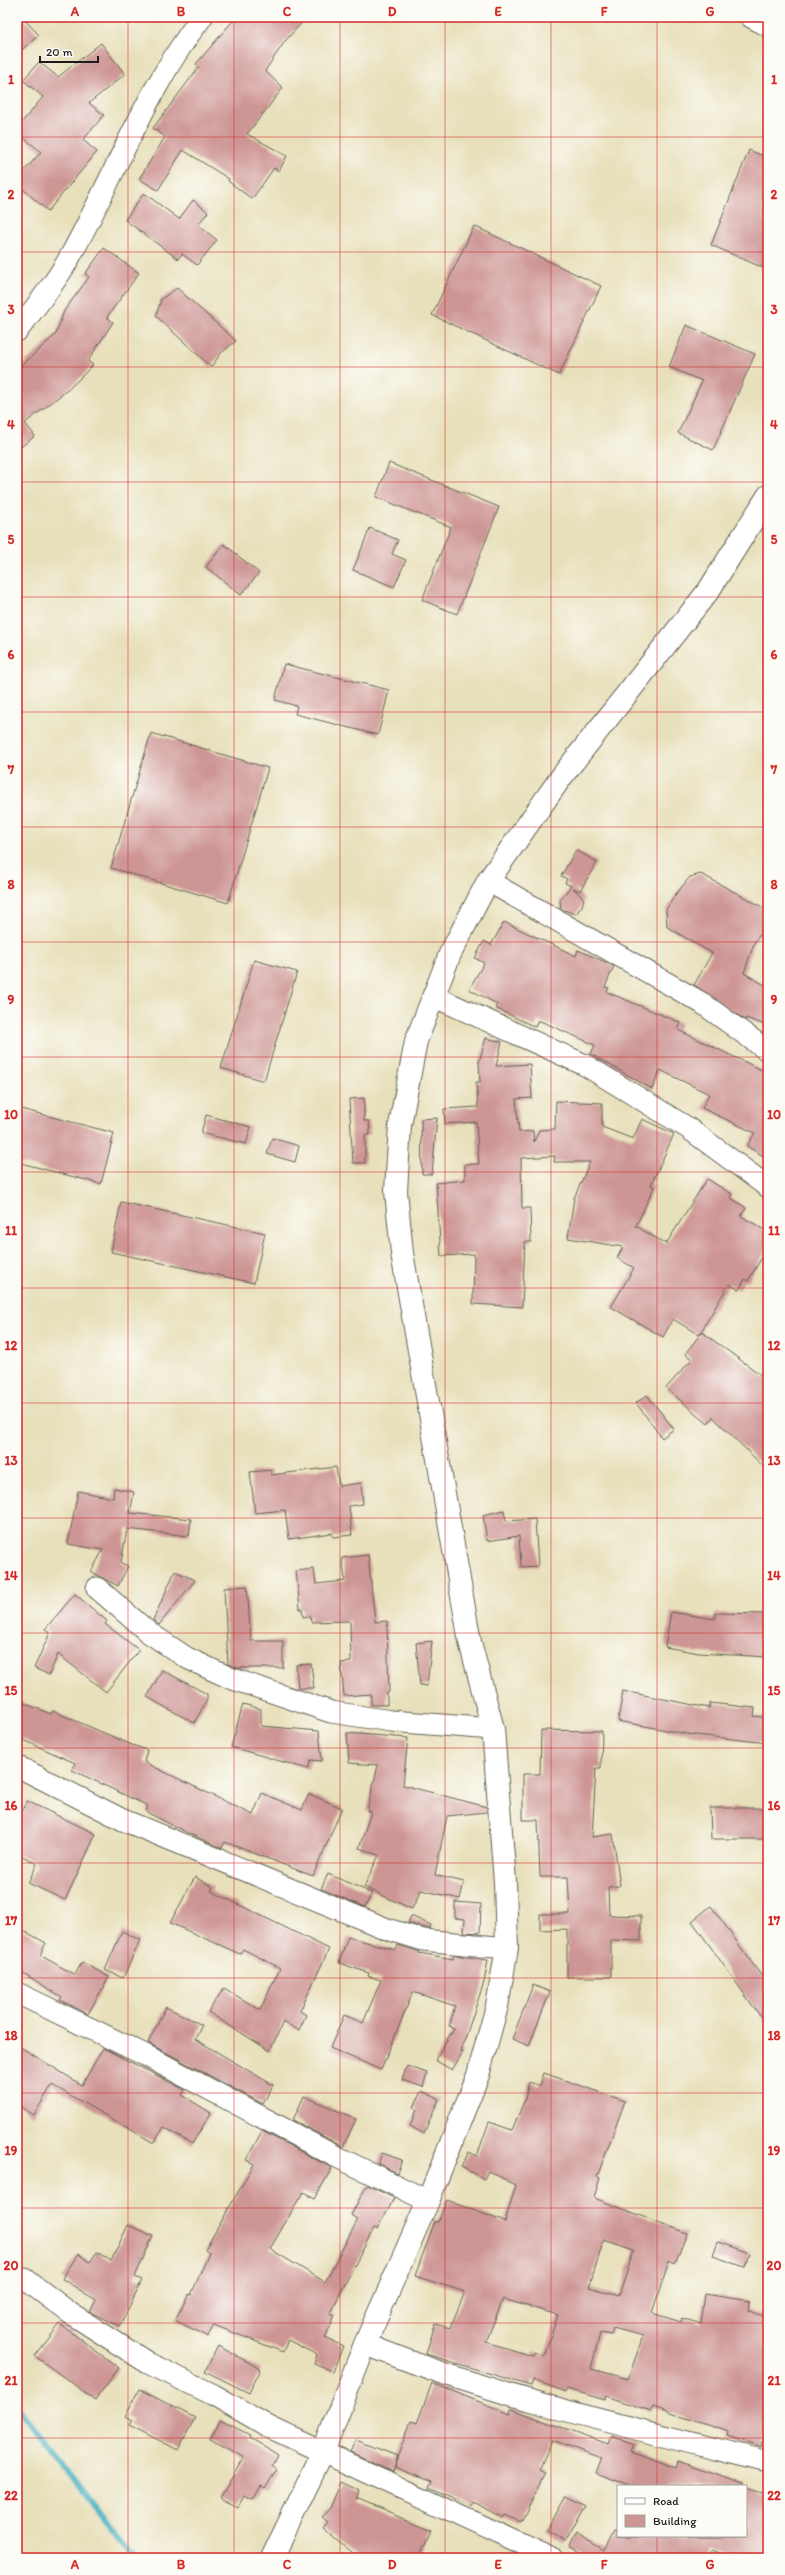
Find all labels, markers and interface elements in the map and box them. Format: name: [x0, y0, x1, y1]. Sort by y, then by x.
text: A: [70, 4, 80, 19]
text: B: [177, 4, 186, 19]
text: C: [283, 4, 292, 19]
text: D: [388, 4, 397, 19]
text: E: [494, 4, 502, 19]
text: F: [601, 4, 608, 19]
text: G: [706, 4, 715, 19]
scale bar: [40, 38, 98, 64]
text: 20 m: [46, 45, 73, 59]
text: 1: [8, 72, 14, 87]
text: 1: [771, 72, 777, 87]
text: 2: [8, 187, 15, 202]
text: 2: [771, 187, 778, 202]
text: 3: [7, 302, 15, 317]
text: 3: [770, 302, 778, 317]
text: 4: [7, 417, 15, 432]
text: 4: [770, 417, 778, 432]
text: 5: [8, 532, 15, 547]
text: 5: [771, 532, 778, 547]
text: 6: [8, 647, 15, 662]
text: 6: [771, 647, 778, 662]
text: 7: [7, 762, 15, 777]
text: 7: [770, 762, 778, 777]
text: 8: [7, 877, 15, 892]
text: 8: [770, 877, 778, 892]
text: 9: [8, 992, 15, 1007]
text: 9: [771, 992, 778, 1007]
text: 10: [4, 1107, 18, 1122]
text: 10: [767, 1107, 781, 1122]
text: 11: [5, 1223, 17, 1238]
text: 11: [768, 1223, 780, 1238]
text: 12: [5, 1338, 18, 1353]
text: 12: [768, 1338, 781, 1353]
text: 13: [4, 1453, 18, 1468]
text: 13: [767, 1453, 781, 1468]
text: 14: [4, 1568, 18, 1583]
text: 14: [767, 1568, 781, 1583]
text: 15: [5, 1683, 18, 1698]
text: 15: [768, 1683, 781, 1698]
text: 16: [5, 1798, 18, 1813]
text: 16: [768, 1798, 781, 1813]
text: 17: [5, 1913, 18, 1928]
text: 17: [768, 1913, 781, 1928]
text: 18: [4, 2028, 18, 2043]
text: 18: [767, 2028, 781, 2043]
text: 19: [5, 2143, 18, 2158]
text: 19: [768, 2143, 781, 2158]
text: 20: [4, 2258, 18, 2273]
text: 20: [767, 2258, 781, 2273]
text: 21: [5, 2373, 17, 2388]
text: 21: [768, 2373, 780, 2388]
legend: [617, 2485, 747, 2537]
text: 22: [4, 2488, 18, 2503]
text: 22: [767, 2488, 781, 2503]
text: Road: [653, 2494, 679, 2508]
text: Building: [653, 2514, 697, 2528]
text: A: [70, 2557, 80, 2572]
text: B: [177, 2557, 186, 2572]
text: C: [283, 2557, 292, 2572]
text: D: [388, 2557, 397, 2572]
text: E: [494, 2557, 502, 2572]
text: F: [601, 2557, 608, 2572]
text: G: [706, 2557, 715, 2572]

